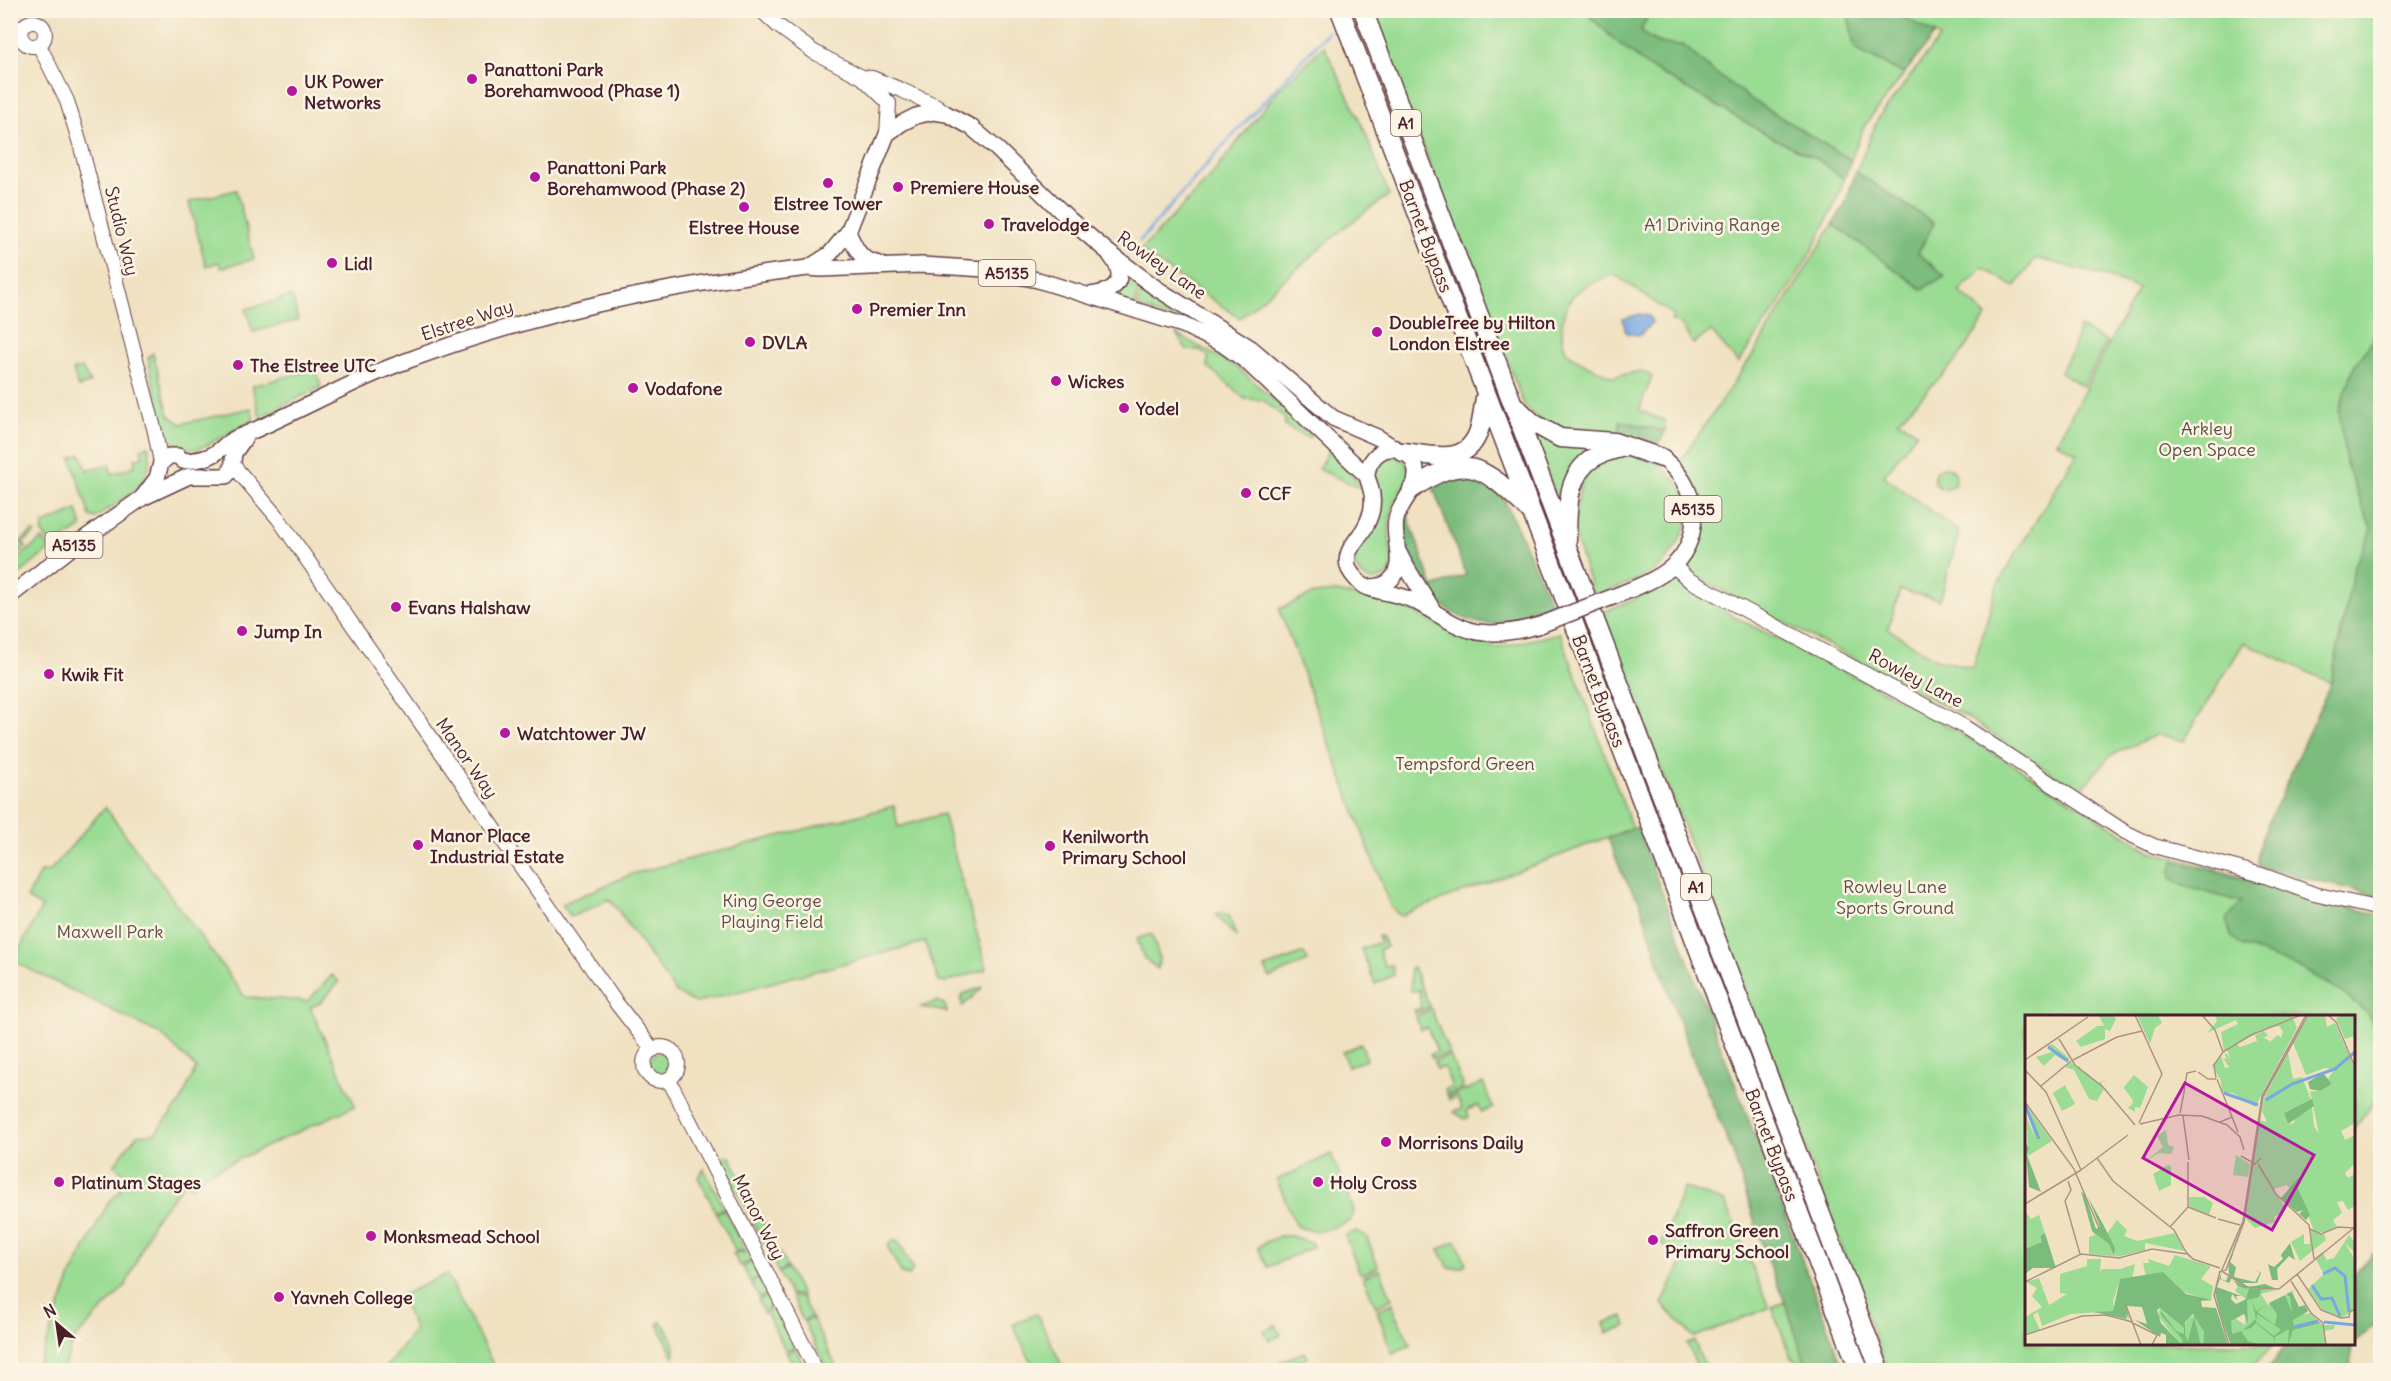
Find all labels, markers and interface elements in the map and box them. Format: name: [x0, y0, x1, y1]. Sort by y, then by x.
place label: Panattoni Park Borehamwood (Phase 1): [484, 58, 680, 102]
place label: UK Power Networks: [304, 70, 384, 114]
marker: Panattoni Park Borehamwood (Phase 1): [465, 72, 479, 86]
marker: UK Power Networks: [285, 84, 299, 98]
road number: A1: [1391, 110, 1421, 136]
place label: Panattoni Park Borehamwood (Phase 2): [547, 156, 745, 200]
marker: Panattoni Park Borehamwood (Phase 2): [528, 170, 542, 184]
marker: Elstree Tower: [821, 176, 835, 190]
place label: Premiere House: [910, 176, 1039, 199]
street label: Barnet Bypass: [1394, 176, 1458, 296]
marker: Premiere House: [891, 180, 905, 194]
street label: Studio Way: [100, 184, 144, 278]
place label: Elstree Tower: [774, 192, 883, 215]
marker: Elstree House: [737, 200, 751, 214]
place label: Travelodge: [1001, 213, 1090, 236]
park label: A1 Driving Range: [1644, 213, 1780, 236]
place label: Elstree House: [689, 216, 800, 239]
marker: Travelodge: [982, 217, 996, 231]
street label: Rowley Lane: [1113, 226, 1211, 304]
place label: Lidl: [344, 252, 372, 275]
marker: Lidl: [325, 256, 339, 270]
road number: A5135: [978, 260, 1036, 286]
street label: Elstree Way: [418, 294, 516, 346]
place label: Premier Inn: [869, 298, 967, 321]
marker: Premier Inn: [850, 302, 864, 316]
place label: DoubleTree by Hilton London Elstree: [1389, 311, 1556, 355]
marker: DoubleTree by Hilton London Elstree: [1370, 325, 1384, 339]
place label: DVLA: [762, 331, 808, 354]
marker: DVLA: [743, 335, 757, 349]
place label: The Elstree UTC: [250, 354, 376, 377]
marker: The Elstree UTC: [231, 358, 245, 372]
place label: Wickes: [1068, 370, 1124, 393]
marker: Wickes: [1049, 374, 1063, 388]
place label: Vodafone: [645, 377, 723, 400]
marker: Vodafone: [626, 381, 640, 395]
place label: Yodel: [1135, 397, 1179, 420]
marker: Yodel: [1117, 401, 1131, 415]
park label: Arkley Open Space: [2158, 417, 2256, 461]
place label: CCF: [1258, 482, 1292, 505]
marker: CCF: [1239, 486, 1253, 500]
road number: A5135: [1664, 496, 1722, 522]
road number: A5135: [46, 532, 103, 558]
place label: Evans Halshaw: [408, 596, 531, 619]
marker: Evans Halshaw: [389, 600, 403, 614]
place label: Jump In: [254, 620, 323, 643]
marker: Jump In: [235, 624, 249, 638]
street label: Barnet Bypass: [1567, 631, 1631, 751]
street label: Rowley Lane: [1865, 643, 1967, 713]
place label: Kwik Fit: [61, 663, 124, 686]
marker: Kwik Fit: [42, 667, 56, 681]
street label: Manor Way: [431, 713, 503, 803]
place label: Watchtower JW: [517, 722, 647, 745]
marker: Watchtower JW: [498, 726, 512, 740]
park label: Tempsford Green: [1395, 752, 1535, 775]
place label: Manor Place Industrial Estate: [430, 824, 564, 868]
place label: Kenilworth Primary School: [1062, 825, 1186, 869]
marker: Manor Place Industrial Estate: [411, 838, 425, 852]
marker: Kenilworth Primary School: [1043, 839, 1057, 853]
road number: A1: [1681, 874, 1711, 900]
park label: Rowley Lane Sports Ground: [1836, 875, 1954, 919]
park label: King George Playing Field: [721, 889, 824, 933]
park label: Maxwell Park: [57, 920, 164, 943]
inset map: [2025, 1015, 2355, 1345]
street label: Barnet Bypass: [1740, 1085, 1804, 1205]
place label: Morrisons Daily: [1398, 1131, 1524, 1154]
marker: Morrisons Daily: [1379, 1135, 1393, 1149]
street label: Manor Way: [728, 1170, 790, 1264]
place label: Platinum Stages: [71, 1171, 201, 1194]
place label: Holy Cross: [1330, 1171, 1417, 1194]
marker: Platinum Stages: [52, 1175, 66, 1189]
marker: Holy Cross: [1311, 1175, 1325, 1189]
place label: Saffron Green Primary School: [1665, 1219, 1789, 1263]
place label: Monksmead School: [383, 1225, 540, 1248]
marker: Monksmead School: [364, 1229, 378, 1243]
marker: Saffron Green Primary School: [1646, 1233, 1660, 1247]
place label: Yavneh College: [290, 1286, 413, 1309]
marker: Yavneh College: [272, 1290, 286, 1304]
north arrow: [27, 1294, 87, 1354]
text: N: [40, 1299, 59, 1322]

